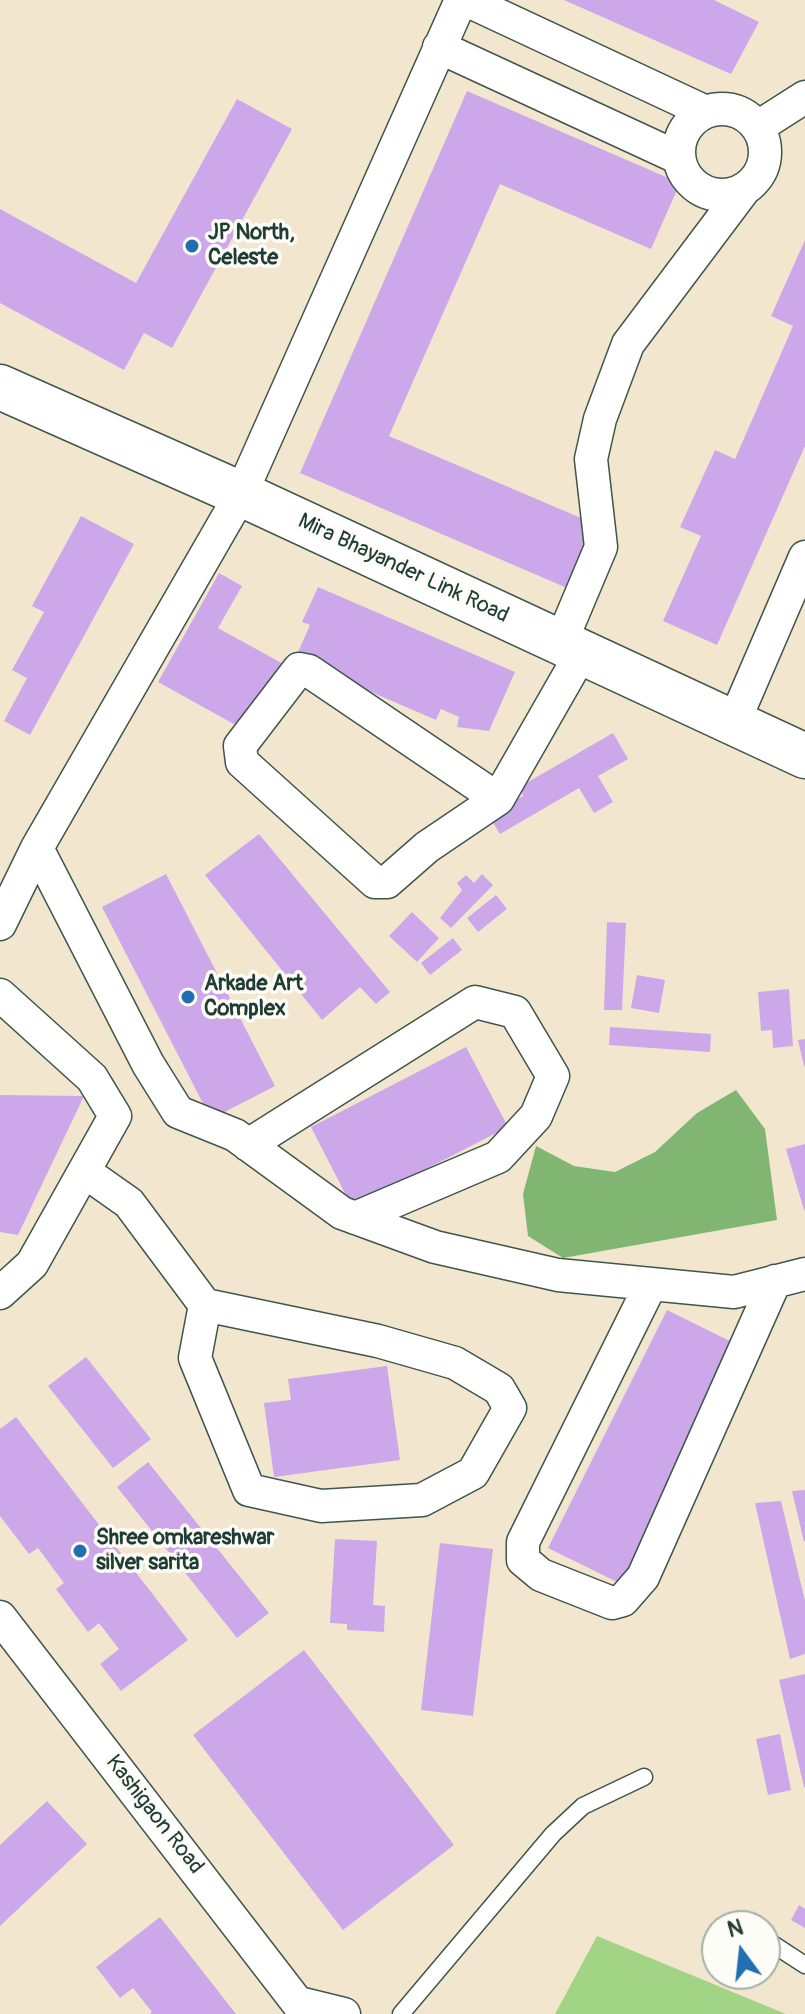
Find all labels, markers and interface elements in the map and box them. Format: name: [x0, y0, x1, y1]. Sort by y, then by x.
place label: JP North, Celeste: [208, 220, 295, 272]
marker: JP North, Celeste: [183, 237, 201, 255]
street label: Mira Bhayander Link Road: [293, 509, 513, 629]
place label: Arkade Art Complex: [204, 971, 303, 1022]
marker: Arkade Art Complex: [179, 988, 197, 1006]
place label: Shree omkareshwar silver sarita: [96, 1525, 274, 1576]
marker: Shree omkareshwar silver sarita: [71, 1542, 89, 1560]
street label: Kashigaon Road: [99, 1750, 209, 1880]
north arrow: [701, 1910, 781, 1990]
text: N: [724, 1913, 746, 1944]

